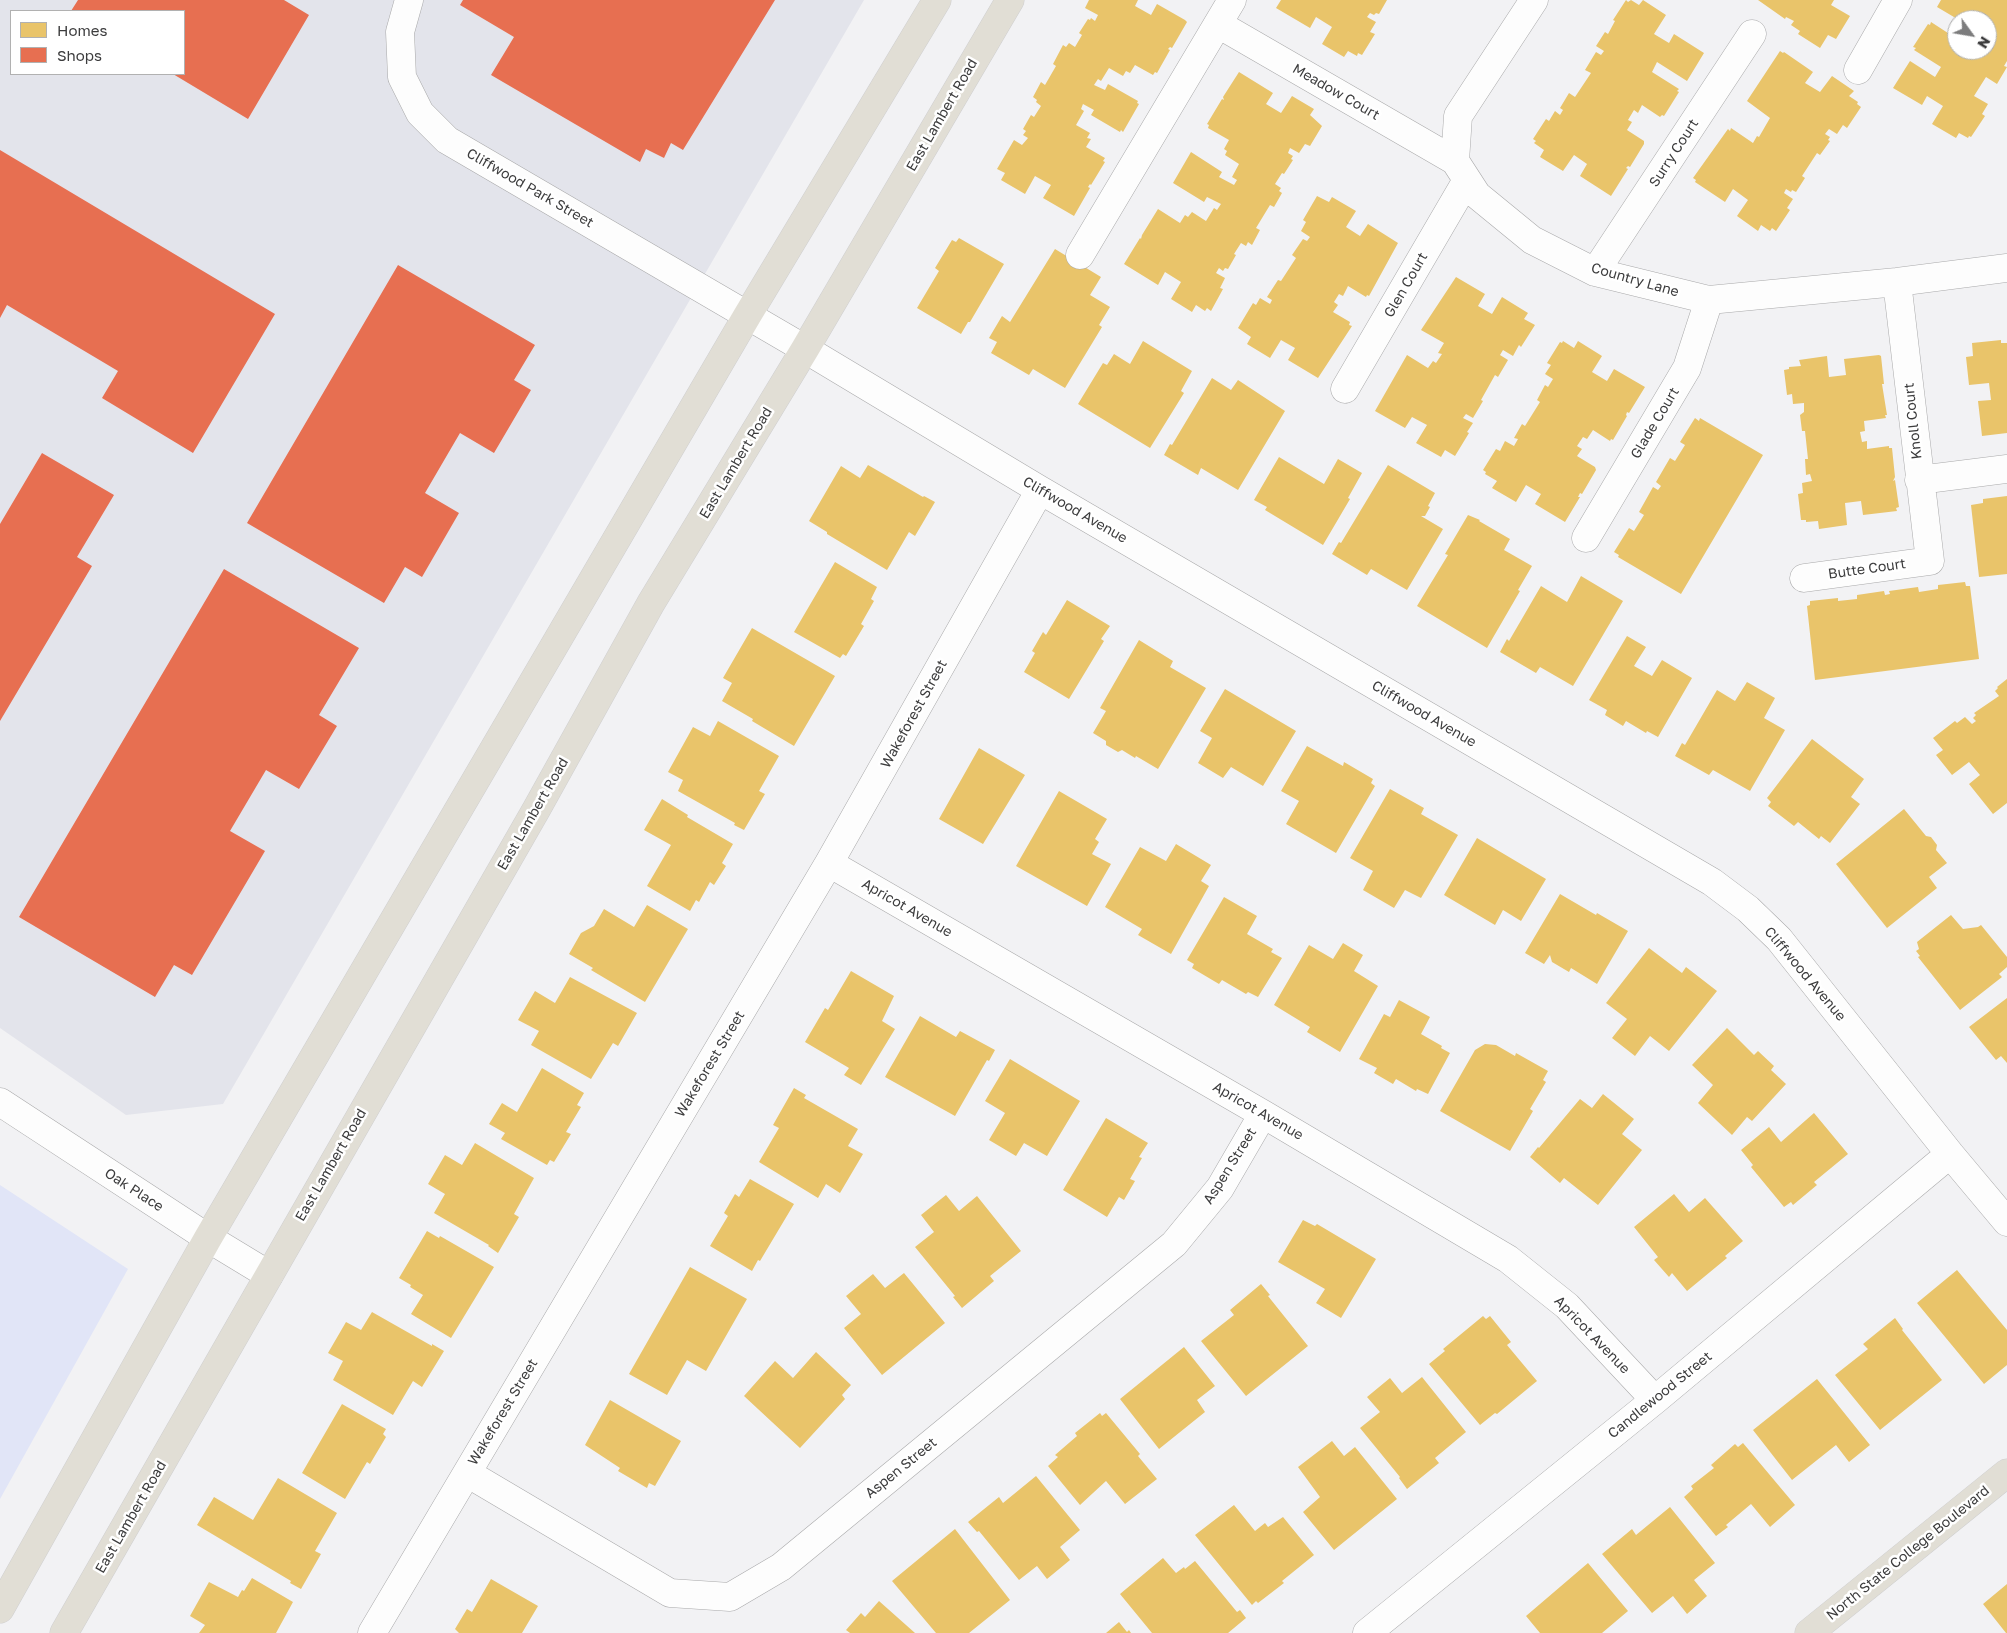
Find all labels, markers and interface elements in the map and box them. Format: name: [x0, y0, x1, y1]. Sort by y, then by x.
legend: [10, 10, 185, 75]
north arrow: [1947, 10, 1997, 60]
text: Homes: [57, 21, 107, 39]
text: N: [1974, 34, 1994, 52]
text: Shops: [57, 46, 102, 64]
street label: East Lambert Road: [903, 56, 981, 174]
street label: Meadow Court: [1290, 60, 1382, 124]
street label: Surry Court: [1646, 116, 1702, 190]
street label: Cliffwood Park Street: [464, 145, 596, 231]
street label: Glen Court: [1381, 250, 1431, 320]
street label: Country Lane: [1589, 259, 1681, 301]
street label: Knoll Court: [1901, 382, 1925, 460]
street label: Glade Court: [1627, 384, 1683, 462]
street label: East Lambert Road: [696, 404, 776, 522]
street label: Cliffwood Avenue: [1020, 473, 1130, 547]
street label: Butte Court: [1827, 555, 1907, 583]
street label: Wakeforest Street: [877, 657, 951, 771]
street label: Cliffwood Avenue: [1369, 677, 1479, 751]
street label: East Lambert Road: [494, 755, 572, 873]
street label: Apricot Avenue: [859, 875, 955, 941]
street label: Cliffwood Avenue: [1761, 923, 1849, 1025]
street label: Wakeforest Street: [672, 1008, 748, 1120]
street label: Apricot Avenue: [1210, 1078, 1306, 1144]
street label: East Lambert Road: [292, 1106, 370, 1224]
street label: Aspen Street: [1200, 1125, 1260, 1207]
street label: Oak Place: [101, 1165, 167, 1215]
street label: Apricot Avenue: [1551, 1293, 1633, 1377]
street label: Candlewood Street: [1605, 1348, 1715, 1442]
street label: Wakeforest Street: [465, 1356, 541, 1468]
street label: Aspen Street: [862, 1434, 940, 1502]
street label: East Lambert Road: [92, 1458, 170, 1576]
street label: North State College Boulevard: [1823, 1482, 1993, 1624]

